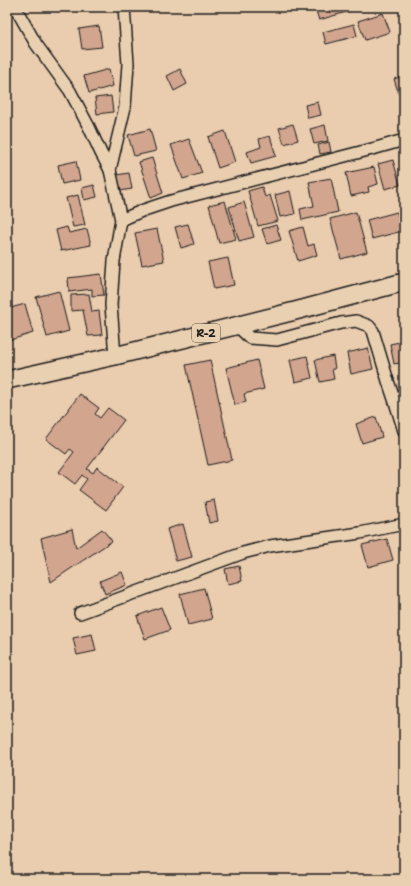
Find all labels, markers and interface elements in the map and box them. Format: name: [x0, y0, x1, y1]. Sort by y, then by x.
road number: R-2: [192, 324, 220, 342]

